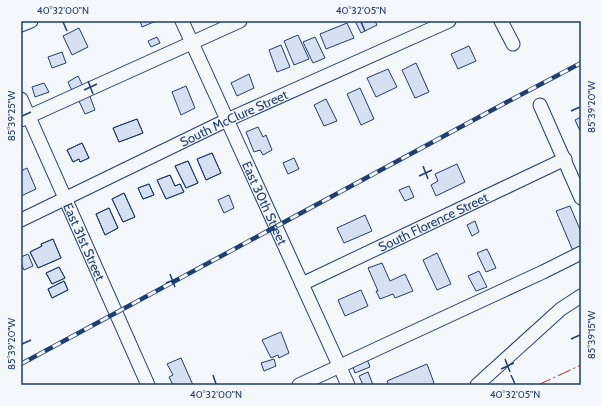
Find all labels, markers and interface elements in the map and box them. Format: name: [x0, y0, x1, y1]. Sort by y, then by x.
text: 40°32'00"N: [37, 4, 89, 17]
text: 40°32'05"N: [336, 4, 386, 17]
text: 85°39'20"W: [585, 80, 598, 133]
street label: South McClure Street: [177, 86, 291, 150]
text: 85°39'25"W: [5, 90, 18, 141]
street label: East 30th Street: [239, 159, 291, 248]
street label: South Florence Street: [375, 189, 491, 255]
street label: East 31st Street: [60, 200, 109, 284]
text: 85°39'15"W: [585, 310, 598, 359]
text: 85°39'20"W: [5, 317, 18, 370]
text: 40°32'00"N: [190, 388, 242, 401]
text: 40°32'05"N: [490, 388, 540, 401]

